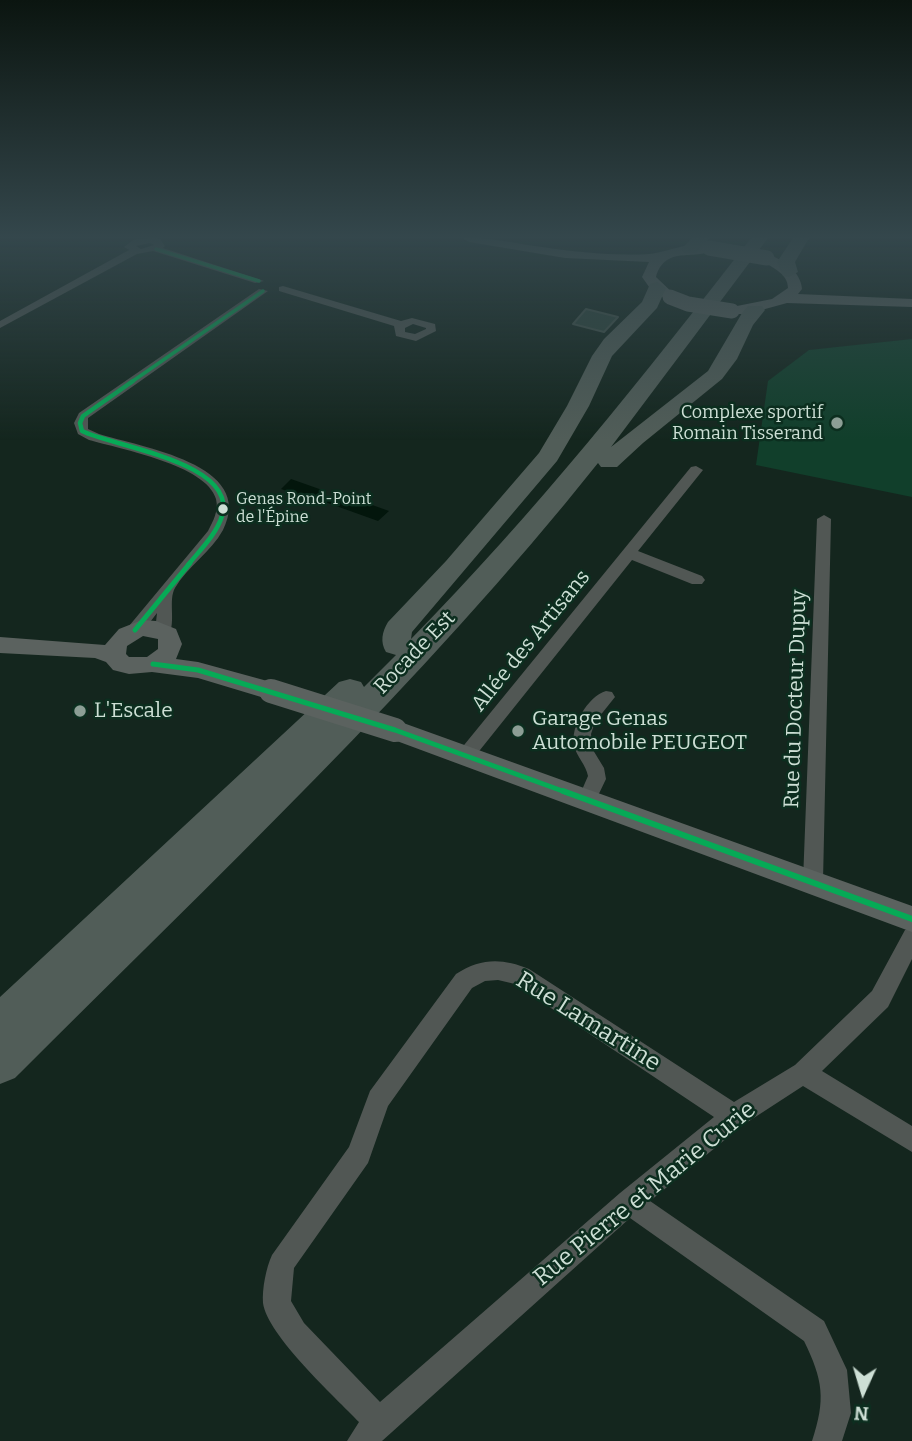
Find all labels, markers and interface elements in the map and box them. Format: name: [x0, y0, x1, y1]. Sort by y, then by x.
place label: Complexe sportif Romain Tisserand: [672, 402, 823, 444]
marker: Complexe sportif Romain Tisserand: [829, 415, 845, 431]
place label: Genas Rond-Point de l'Épine: [236, 490, 372, 528]
marker: Genas Rond-Point de l'Épine: [216, 502, 230, 516]
street label: Allée des Artisans: [466, 565, 596, 717]
street label: Rue du Docteur Dupuy: [780, 589, 812, 809]
street label: Rocade Est: [369, 606, 461, 700]
place label: L'Escale: [94, 698, 173, 724]
marker: L'Escale: [72, 703, 88, 719]
place label: Garage Genas Automobile PEUGEOT: [532, 706, 747, 756]
marker: Garage Genas Automobile PEUGEOT: [510, 723, 526, 739]
street label: Rue Lamartine: [510, 966, 666, 1078]
street label: Rue Pierre et Marie Curie: [528, 1096, 762, 1292]
north arrow: [828, 1357, 898, 1427]
text: N: [853, 1401, 870, 1425]

